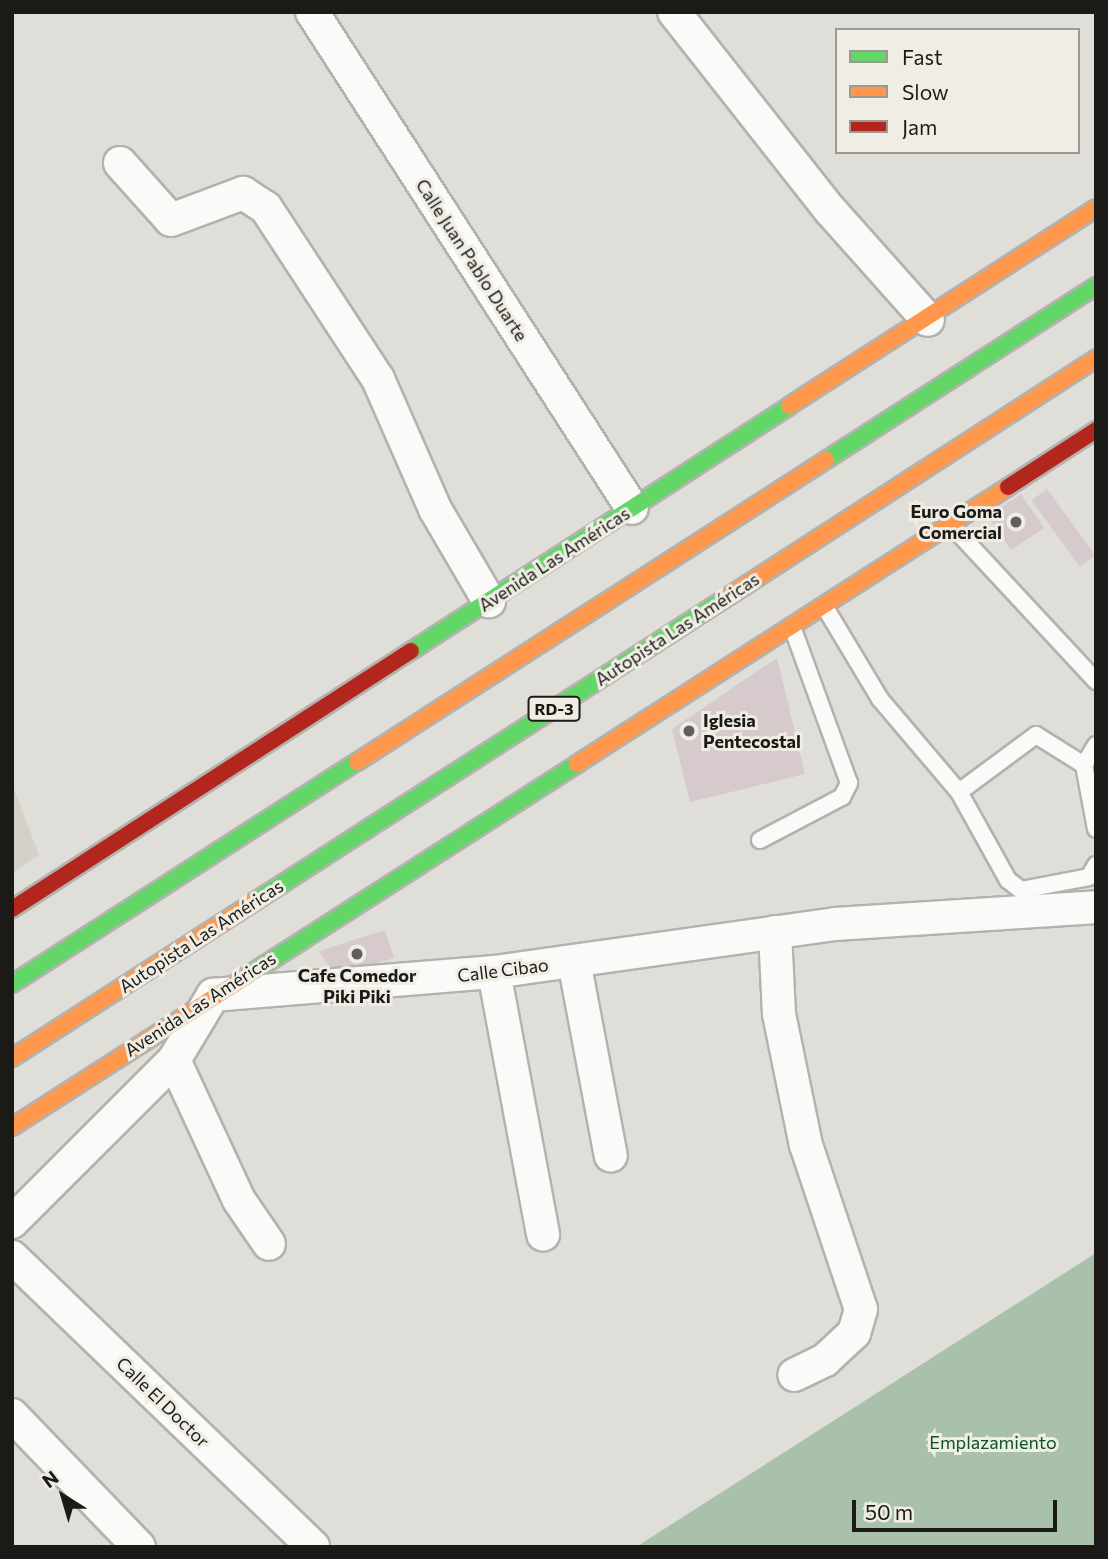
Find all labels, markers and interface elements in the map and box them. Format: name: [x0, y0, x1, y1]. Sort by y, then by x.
legend: [835, 28, 1080, 154]
text: Fast: [902, 44, 943, 69]
text: Slow: [902, 79, 949, 104]
text: Jam: [902, 114, 937, 139]
street label: Calle Juan Pablo Duarte: [411, 175, 533, 345]
place label: Euro Goma Comercial: [911, 501, 1002, 544]
street label: Avenida Las Américas: [474, 502, 634, 616]
marker: Euro Goma Comercial: [1008, 514, 1024, 530]
street label: Autopista Las Américas: [591, 568, 763, 690]
road number: RD-3: [526, 696, 582, 722]
place label: Iglesia Pentecostal: [703, 710, 801, 752]
marker: Iglesia Pentecostal: [681, 723, 697, 739]
street label: Autopista Las Américas: [115, 875, 287, 997]
marker: Cafe Comedor Piki Piki: [349, 946, 365, 962]
street label: Avenida Las Américas: [120, 947, 280, 1061]
street label: Calle Cibao: [456, 954, 550, 986]
place label: Cafe Comedor Piki Piki: [298, 965, 416, 1007]
street label: Calle El Doctor: [112, 1352, 214, 1452]
park label: Emplazamiento: [929, 1431, 1057, 1453]
north arrow: [28, 1461, 98, 1531]
text: N: [37, 1465, 63, 1492]
scale bar: [856, 1486, 1061, 1530]
text: 50 m: [865, 1499, 913, 1524]

